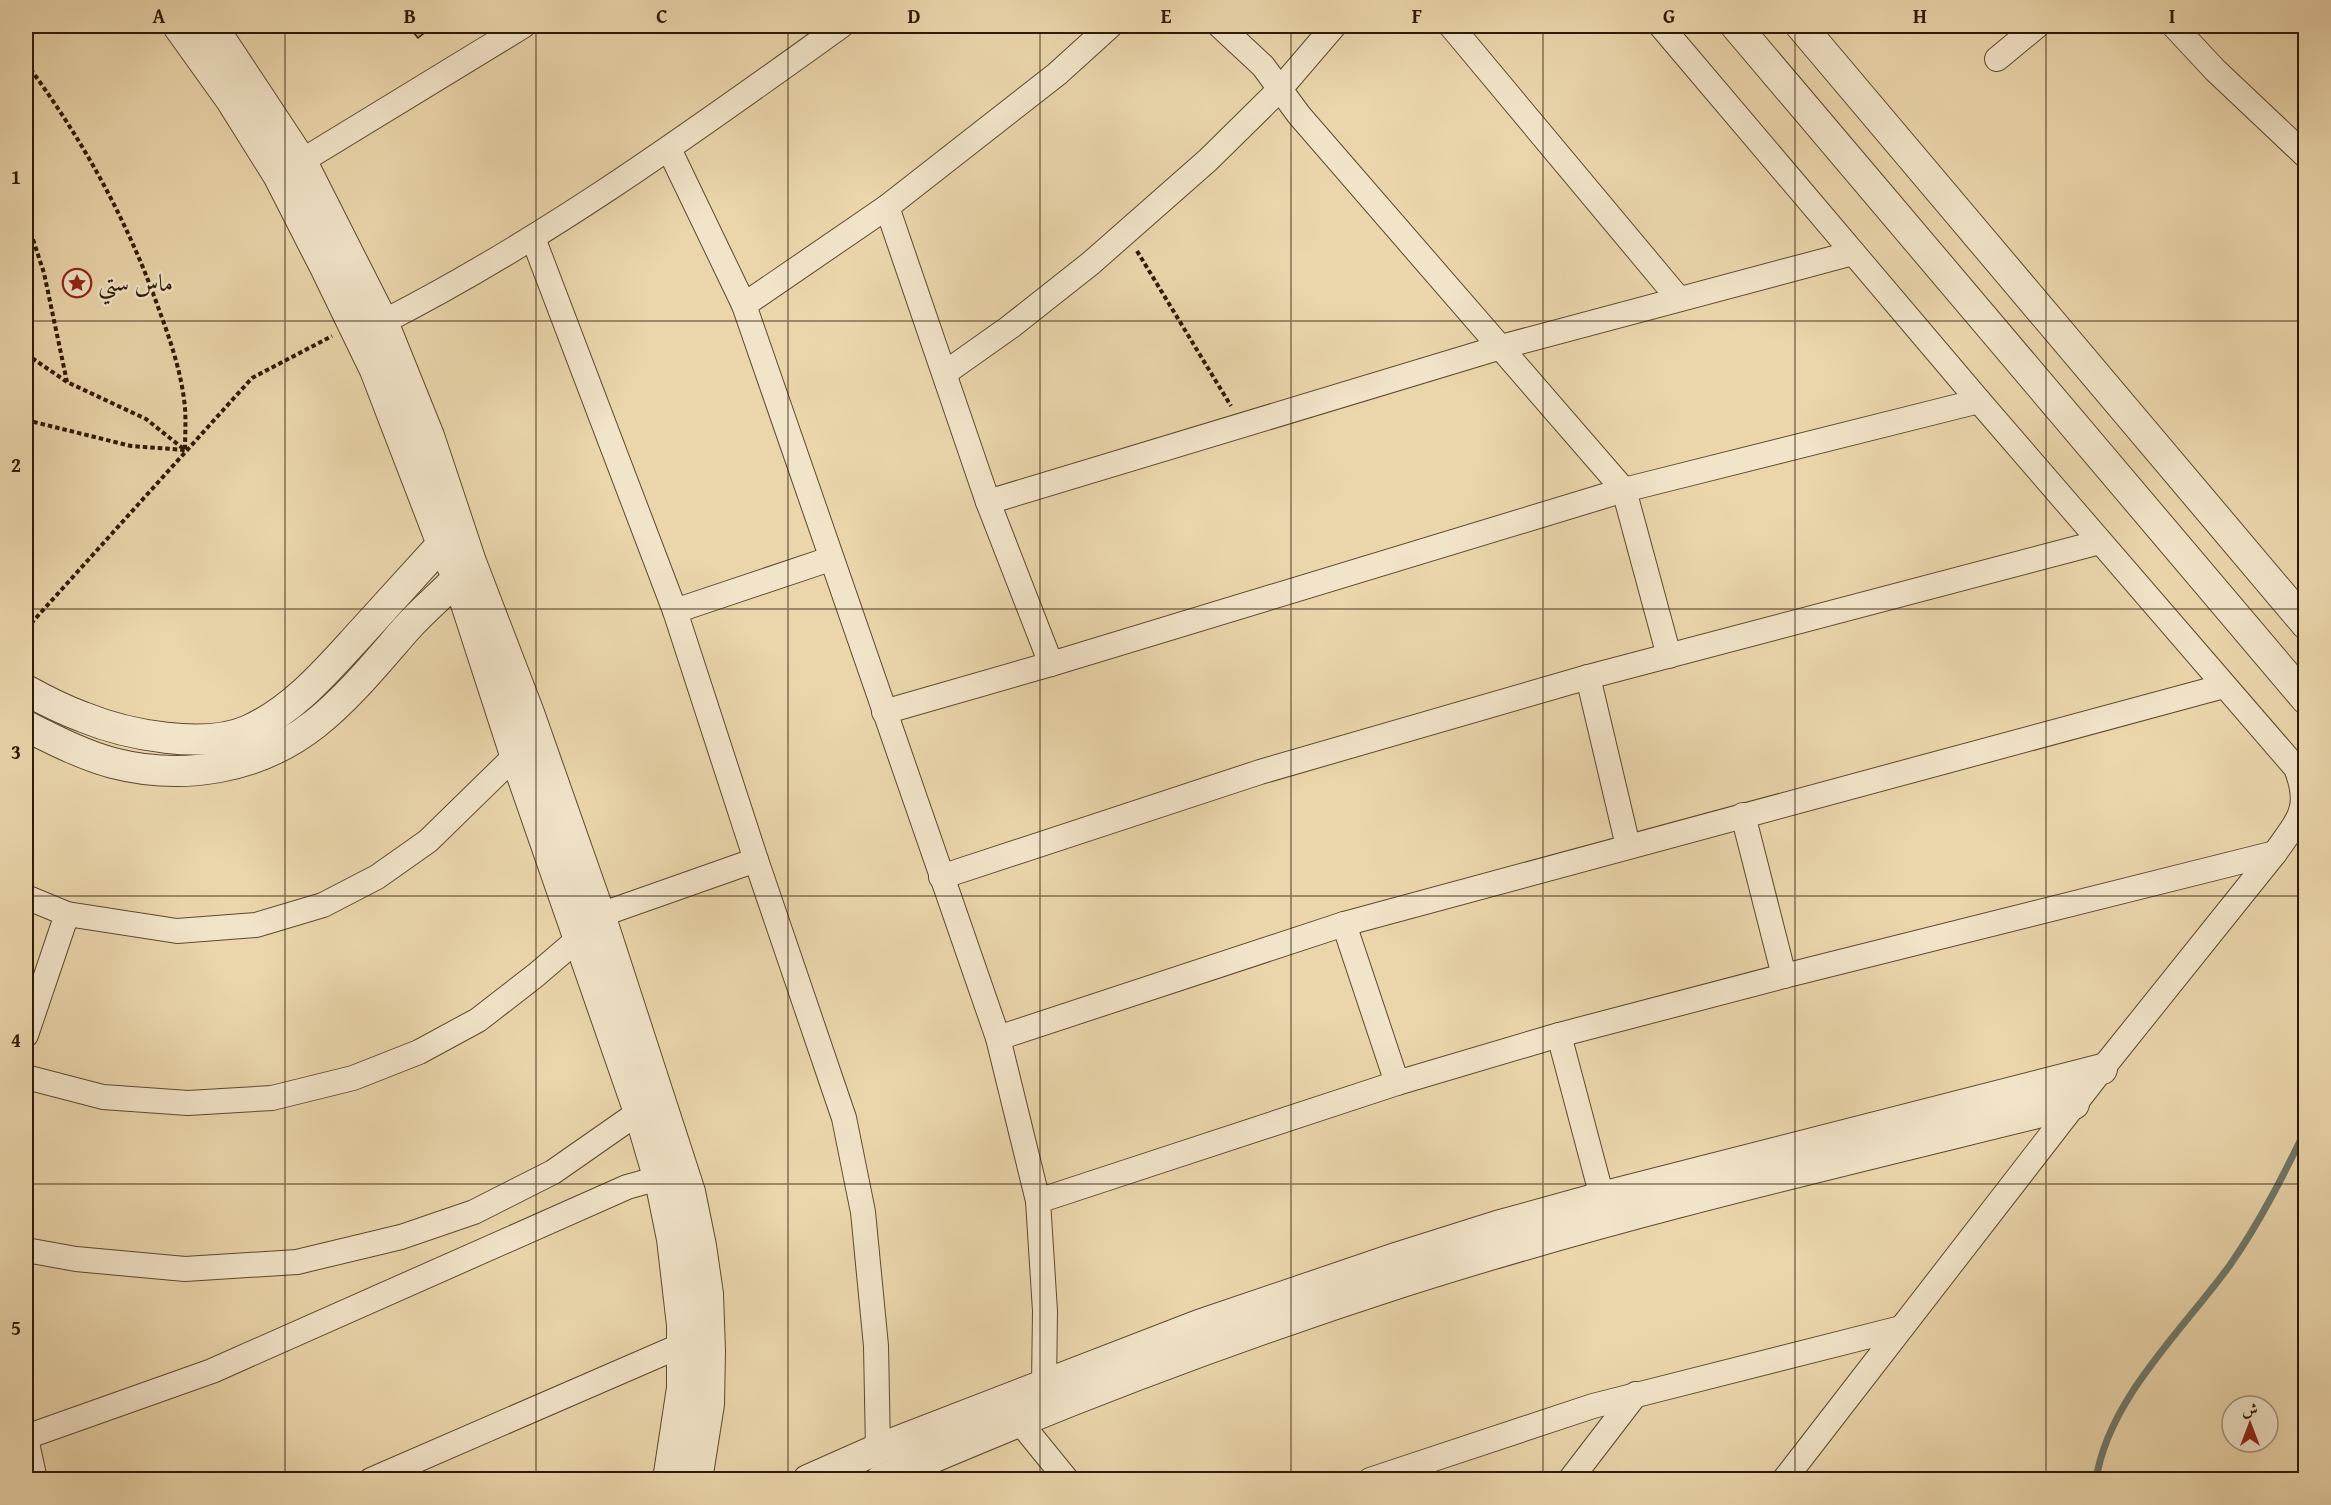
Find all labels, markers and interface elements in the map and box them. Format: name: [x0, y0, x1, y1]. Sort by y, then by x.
text: A: [153, 1, 166, 30]
text: B: [404, 1, 416, 30]
text: C: [656, 1, 668, 30]
text: D: [907, 1, 921, 30]
text: E: [1161, 1, 1172, 30]
text: F: [1412, 1, 1422, 30]
text: G: [1663, 1, 1675, 30]
text: H: [1913, 1, 1927, 30]
text: I: [2169, 1, 2175, 30]
text: 1: [11, 162, 21, 191]
place label: ماس ستي: [98, 265, 173, 305]
place icon: ماس ستي: [61, 267, 93, 299]
text: 2: [11, 450, 21, 479]
text: 3: [11, 737, 21, 766]
text: 4: [11, 1025, 21, 1054]
text: 5: [11, 1313, 21, 1342]
north arrow: [2220, 1394, 2280, 1454]
text: ش: [2242, 1397, 2258, 1421]

